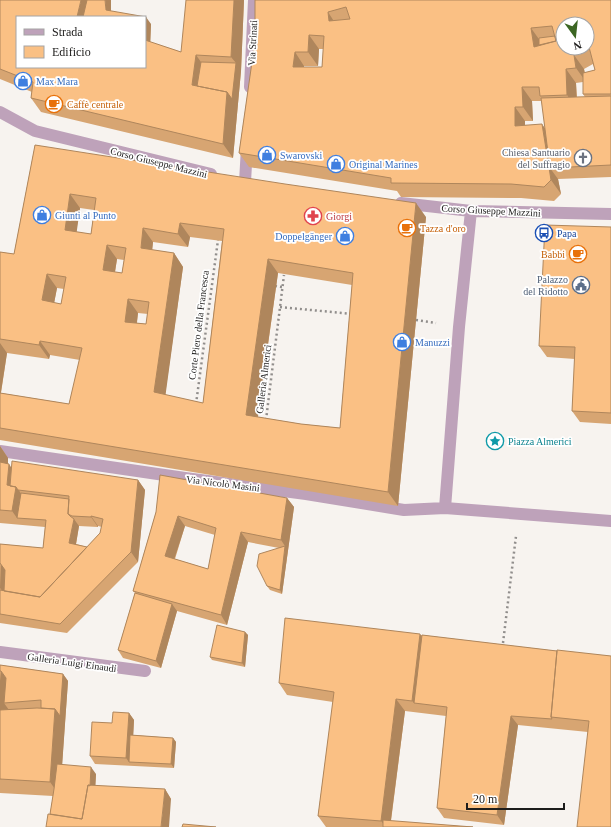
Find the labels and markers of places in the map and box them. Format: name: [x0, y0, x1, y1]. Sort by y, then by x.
shop icon: Max Mara: [13, 71, 33, 91]
place label: Max Mara: [36, 76, 78, 87]
cafe icon: Caffè centrale: [44, 94, 64, 114]
place label: Caffè centrale: [67, 99, 124, 110]
shop icon: Swarovski: [257, 145, 277, 165]
place label: Chiesa Santuario del Suffragio: [502, 147, 570, 170]
church icon: Chiesa Santuario del Suffragio: [573, 148, 593, 168]
place label: Swarovski: [280, 150, 322, 161]
shop icon: Original Marines: [326, 154, 346, 174]
place label: Original Marines: [349, 159, 418, 170]
shop icon: Giunti al Punto: [32, 205, 52, 225]
pharmacy icon: Giorgi: [303, 206, 323, 226]
place label: Giunti al Punto: [55, 210, 116, 221]
place label: Giorgi: [326, 211, 352, 222]
cafe icon: Tazza d'oro: [397, 218, 417, 238]
place label: Tazza d'oro: [420, 223, 466, 234]
bus stop icon: Papa: [534, 223, 554, 243]
shop icon: Doppelgänger: [335, 226, 355, 246]
place label: Papa: [557, 228, 577, 239]
place label: Doppelgänger: [275, 231, 333, 242]
cafe icon: Babbi: [568, 244, 588, 264]
place label: Babbi: [541, 249, 565, 260]
place label: Palazzo del Ridotto: [523, 274, 568, 297]
public building icon: Palazzo del Ridotto: [571, 275, 591, 295]
shop icon: Manuzzi: [392, 332, 412, 352]
place label: Manuzzi: [415, 337, 450, 348]
place icon: Piazza Almerici: [485, 431, 505, 451]
place label: Piazza Almerici: [508, 436, 572, 447]

